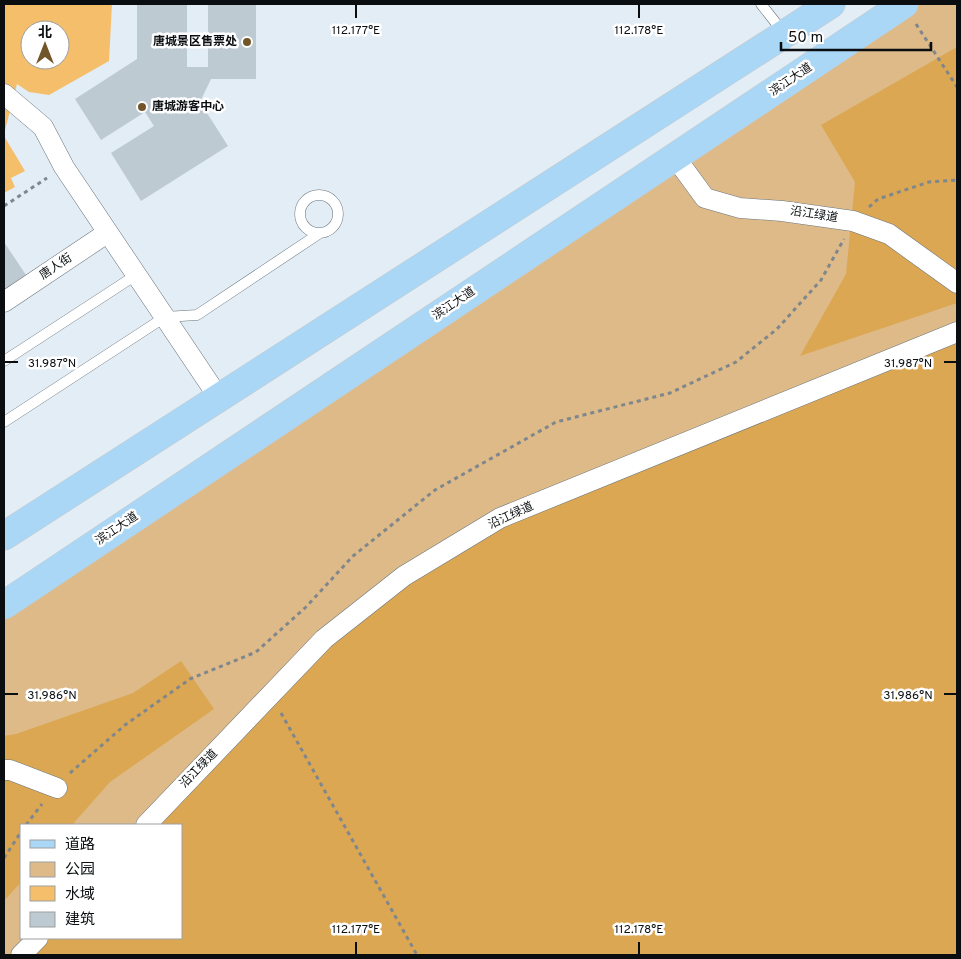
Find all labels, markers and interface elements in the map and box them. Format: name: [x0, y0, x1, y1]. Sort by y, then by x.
north arrow: [20, 20, 70, 70]
scale bar: [781, 20, 931, 52]
text: 112.177°E: [332, 23, 380, 39]
text: 112.178°E: [615, 23, 663, 39]
text: 北: [38, 25, 52, 42]
text: 50 m: [788, 29, 823, 48]
place label: 唐城景区售票处: [153, 34, 237, 50]
marker: 唐城景区售票处: [241, 36, 253, 48]
street label: 滨江大道: [767, 60, 815, 100]
place label: 唐城游客中心: [152, 99, 224, 115]
marker: 唐城游客中心: [136, 101, 148, 113]
street label: 沿江绿道: [789, 203, 839, 227]
street label: 唐人街: [37, 250, 75, 284]
street label: 滨江大道: [430, 284, 478, 324]
text: 31.987°N: [28, 356, 76, 372]
text: 31.987°N: [884, 356, 932, 372]
street label: 沿江绿道: [486, 499, 536, 533]
street label: 滨江大道: [93, 509, 141, 549]
text: 31.986°N: [27, 688, 77, 704]
text: 31.986°N: [883, 688, 933, 704]
street label: 沿江绿道: [177, 746, 221, 792]
legend: [20, 824, 182, 939]
text: 道路: [65, 836, 95, 855]
text: 公园: [65, 861, 95, 880]
text: 水域: [65, 886, 95, 905]
text: 建筑: [65, 911, 95, 930]
text: 112.177°E: [332, 922, 380, 938]
text: 112.178°E: [615, 922, 663, 938]

